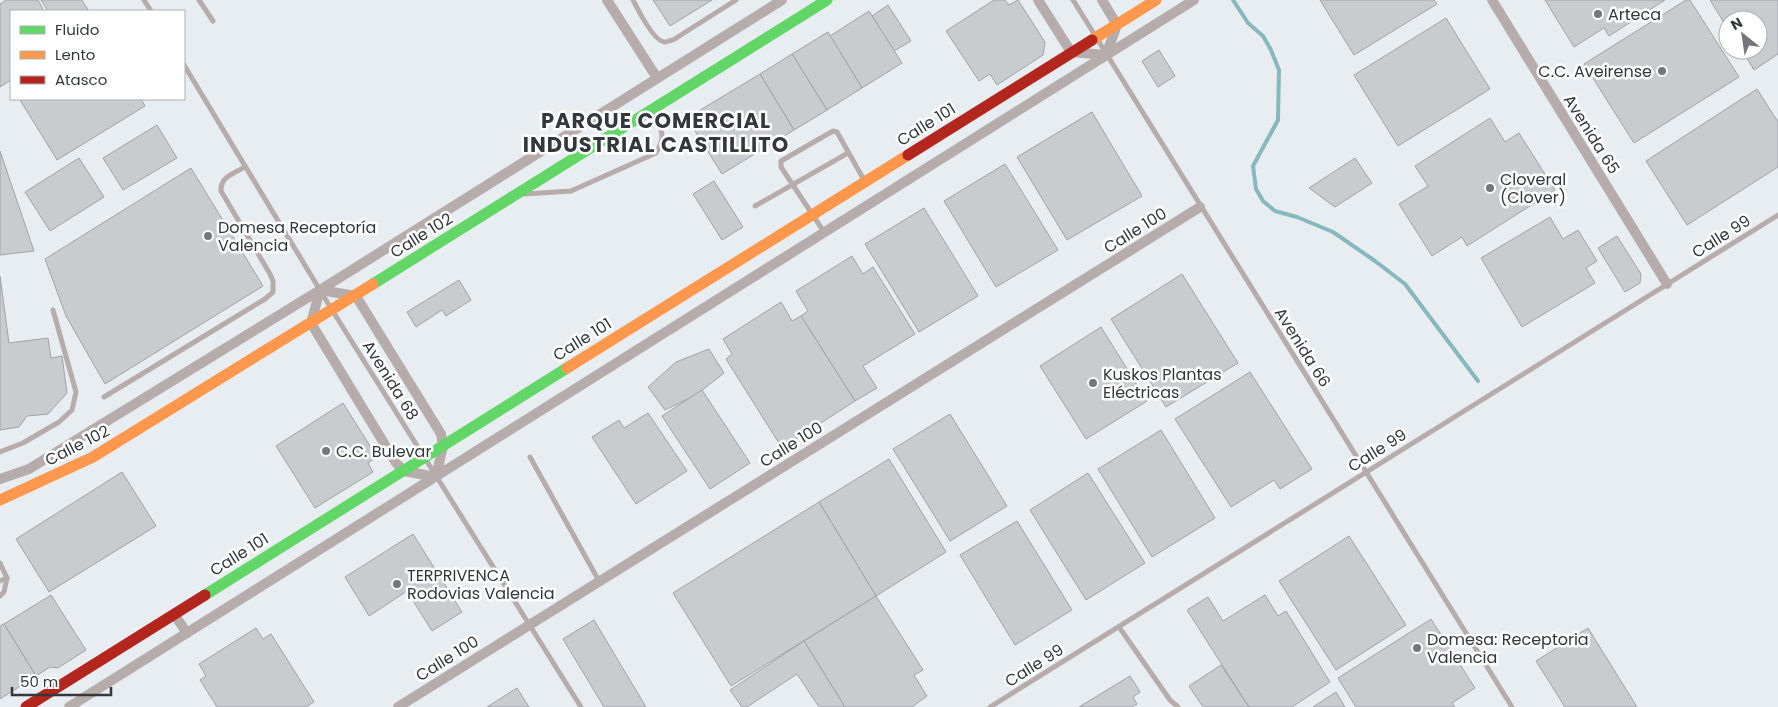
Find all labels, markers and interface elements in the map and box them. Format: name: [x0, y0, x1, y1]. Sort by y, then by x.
place label: Arteca: [1608, 3, 1661, 26]
marker: Arteca: [1592, 8, 1604, 20]
legend: [10, 10, 185, 100]
north arrow: [1718, 10, 1768, 60]
text: N: [1727, 12, 1746, 35]
text: Fluido: [55, 19, 99, 40]
text: Lento: [55, 44, 95, 65]
place label: C.C. Aveirense: [1538, 60, 1652, 83]
marker: C.C. Aveirense: [1656, 65, 1668, 77]
text: Atasco: [55, 69, 107, 90]
street label: Avenida 65: [1558, 90, 1625, 179]
street label: Calle 101: [892, 97, 960, 152]
district label: PARQUE COMERCIAL INDUSTRIAL CASTILLITO: [523, 106, 789, 159]
place label: Cloveral (Clover): [1500, 168, 1566, 209]
marker: Cloveral (Clover): [1484, 182, 1496, 194]
street label: Calle 100: [1099, 202, 1171, 259]
street label: Calle 102: [386, 207, 457, 264]
street label: Calle 99: [1687, 209, 1755, 264]
place label: Domesa Receptoría Valencia: [218, 216, 376, 257]
marker: Domesa Receptoría Valencia: [202, 230, 214, 242]
street label: Avenida 66: [1269, 303, 1336, 392]
street label: Calle 101: [548, 312, 616, 367]
street label: Avenida 68: [357, 336, 424, 425]
place label: Kuskos Plantas Eléctricas: [1103, 363, 1222, 404]
marker: Kuskos Plantas Eléctricas: [1087, 377, 1099, 389]
street label: Calle 100: [755, 416, 827, 473]
street label: Calle 102: [41, 419, 113, 471]
street label: Calle 99: [1343, 423, 1411, 478]
place label: C.C. Bulevar: [336, 440, 431, 463]
marker: C.C. Bulevar: [320, 445, 332, 457]
street label: Calle 101: [205, 527, 273, 582]
place label: TERPRIVENCA Rodovias Valencia: [407, 564, 555, 605]
marker: TERPRIVENCA Rodovias Valencia: [391, 578, 403, 590]
place label: Domesa: Receptoria Valencia: [1427, 628, 1589, 669]
street label: Calle 100: [411, 630, 483, 687]
street label: Calle 99: [1000, 638, 1068, 693]
marker: Domesa: Receptoria Valencia: [1411, 642, 1423, 654]
scale bar: [12, 664, 111, 696]
text: 50 m: [20, 671, 58, 692]

